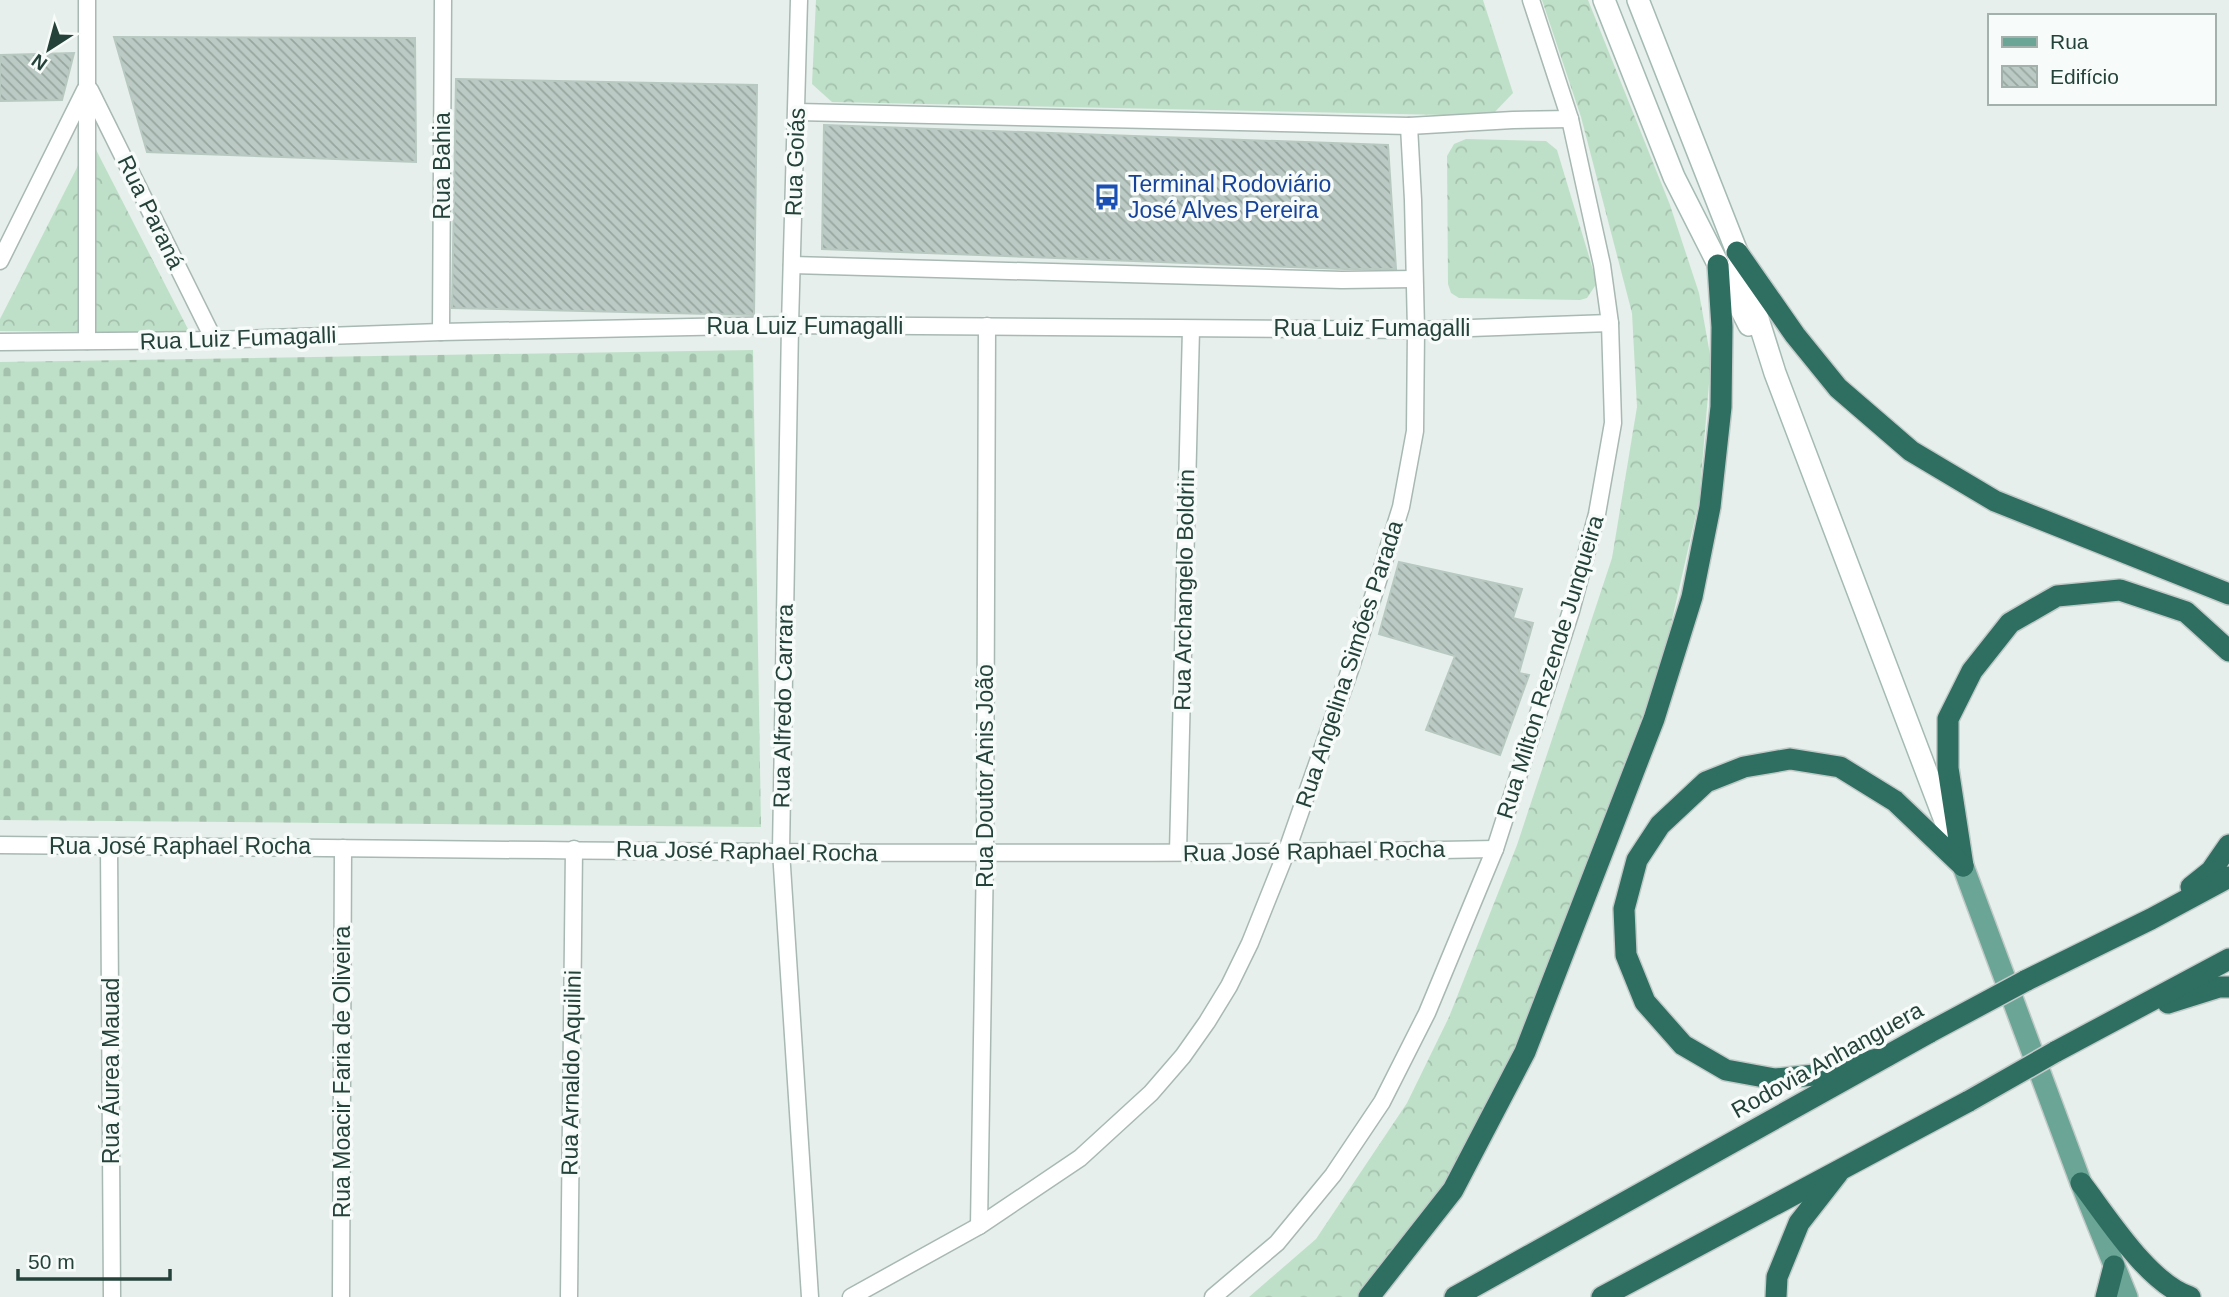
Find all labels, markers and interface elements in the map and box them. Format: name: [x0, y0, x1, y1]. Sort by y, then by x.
north arrow: [14, 14, 84, 84]
legend: [1988, 14, 2215, 105]
text: Rua: [2050, 30, 2089, 53]
text: N: [28, 50, 51, 75]
text: Edifício: [2050, 65, 2119, 88]
street label: Rua Goiás: [780, 107, 810, 217]
street label: Rua Bahia: [429, 112, 455, 220]
street label: Rua Paraná: [112, 151, 190, 273]
place label: Terminal Rodoviário José Alves Pereira: [1128, 171, 1331, 223]
bus stop icon: Terminal Rodoviário José Alves Pereira: [1092, 182, 1122, 212]
street label: Rua Luiz Fumagalli: [707, 313, 903, 339]
street label: Rua Luiz Fumagalli: [1274, 315, 1470, 341]
street label: Rua Luiz Fumagalli: [139, 322, 337, 354]
street label: Rua Archangelo Boldrin: [1169, 469, 1199, 711]
street label: Rua Milton Rezende Junqueira: [1491, 512, 1609, 822]
street label: Rua Angelina Simões Parada: [1290, 517, 1408, 811]
street label: Rua Alfredo Carrara: [768, 603, 798, 808]
street label: Rua Doutor Anis João: [972, 664, 998, 888]
street label: Rua José Raphael Rocha: [49, 833, 311, 859]
street label: Rua José Raphael Rocha: [616, 836, 878, 866]
street label: Rua José Raphael Rocha: [1183, 836, 1445, 866]
street label: Rua Moacir Faria de Oliveira: [329, 925, 355, 1218]
street label: Rua Arnaldo Aquilini: [556, 970, 586, 1176]
street label: Rua Áurea Mauad: [98, 978, 124, 1164]
street label: Rodovia Anhanguera: [1727, 996, 1927, 1123]
scale bar: [18, 1238, 170, 1282]
text: 50 m: [28, 1250, 75, 1273]

